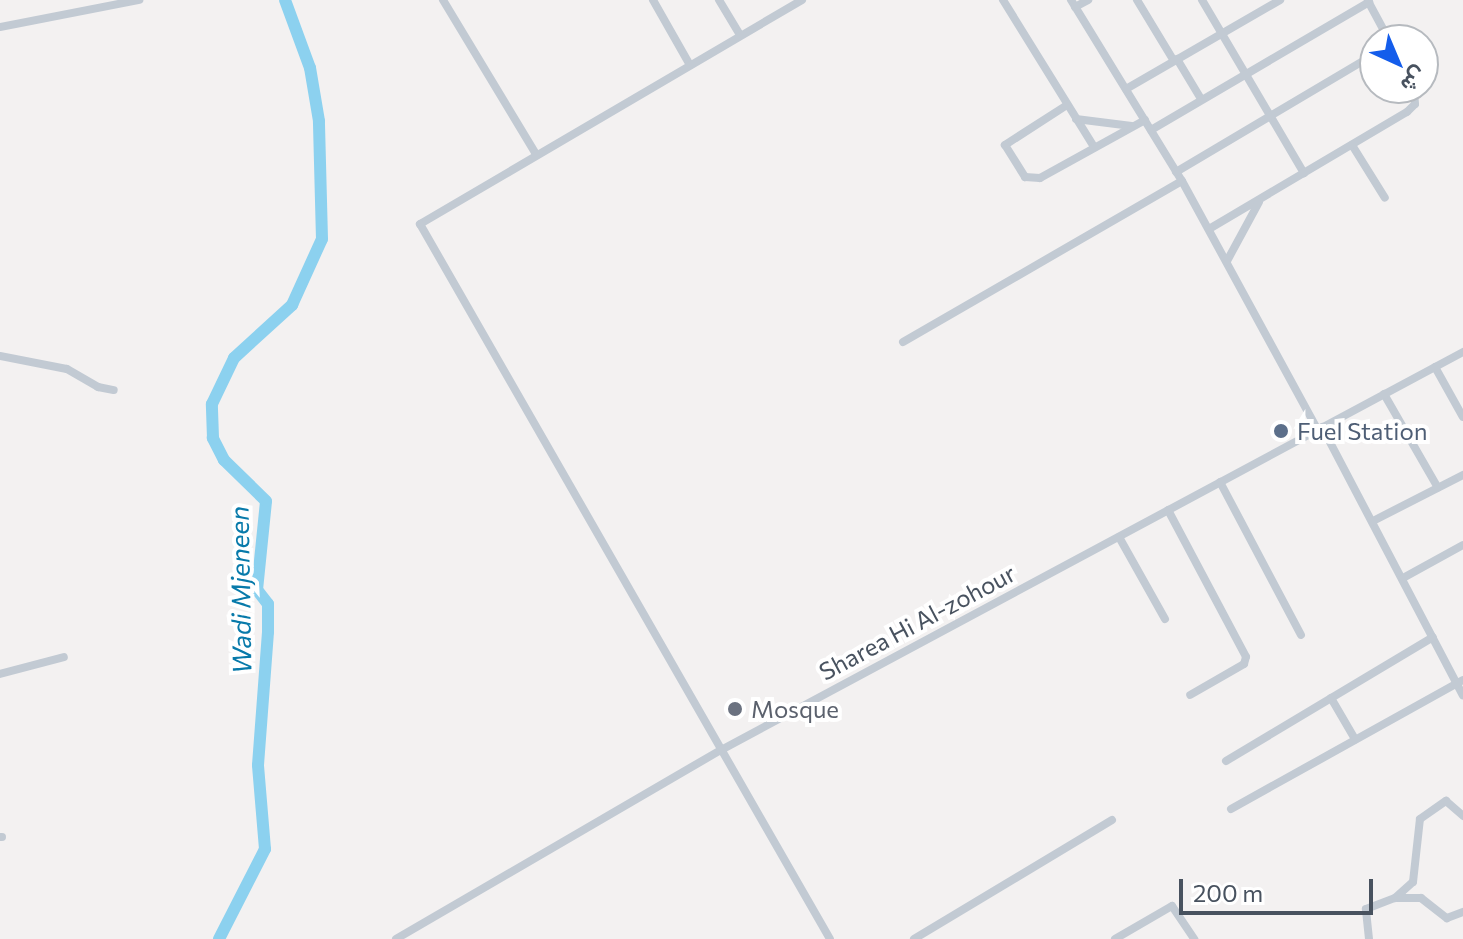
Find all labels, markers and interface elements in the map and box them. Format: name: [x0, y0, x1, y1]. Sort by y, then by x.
north arrow: [1359, 24, 1439, 104]
text: ش: [1396, 61, 1434, 99]
place label: Fuel Station: [1297, 417, 1427, 445]
marker: Fuel Station: [1272, 422, 1290, 440]
water label: Wadi Mjeneen: [223, 506, 257, 674]
street label: Sharea Hi Al-zohour: [814, 558, 1020, 686]
place label: Mosque: [751, 695, 839, 723]
marker: Mosque: [726, 700, 744, 718]
scale bar: [1183, 863, 1377, 913]
text: 200 m: [1193, 878, 1263, 907]

